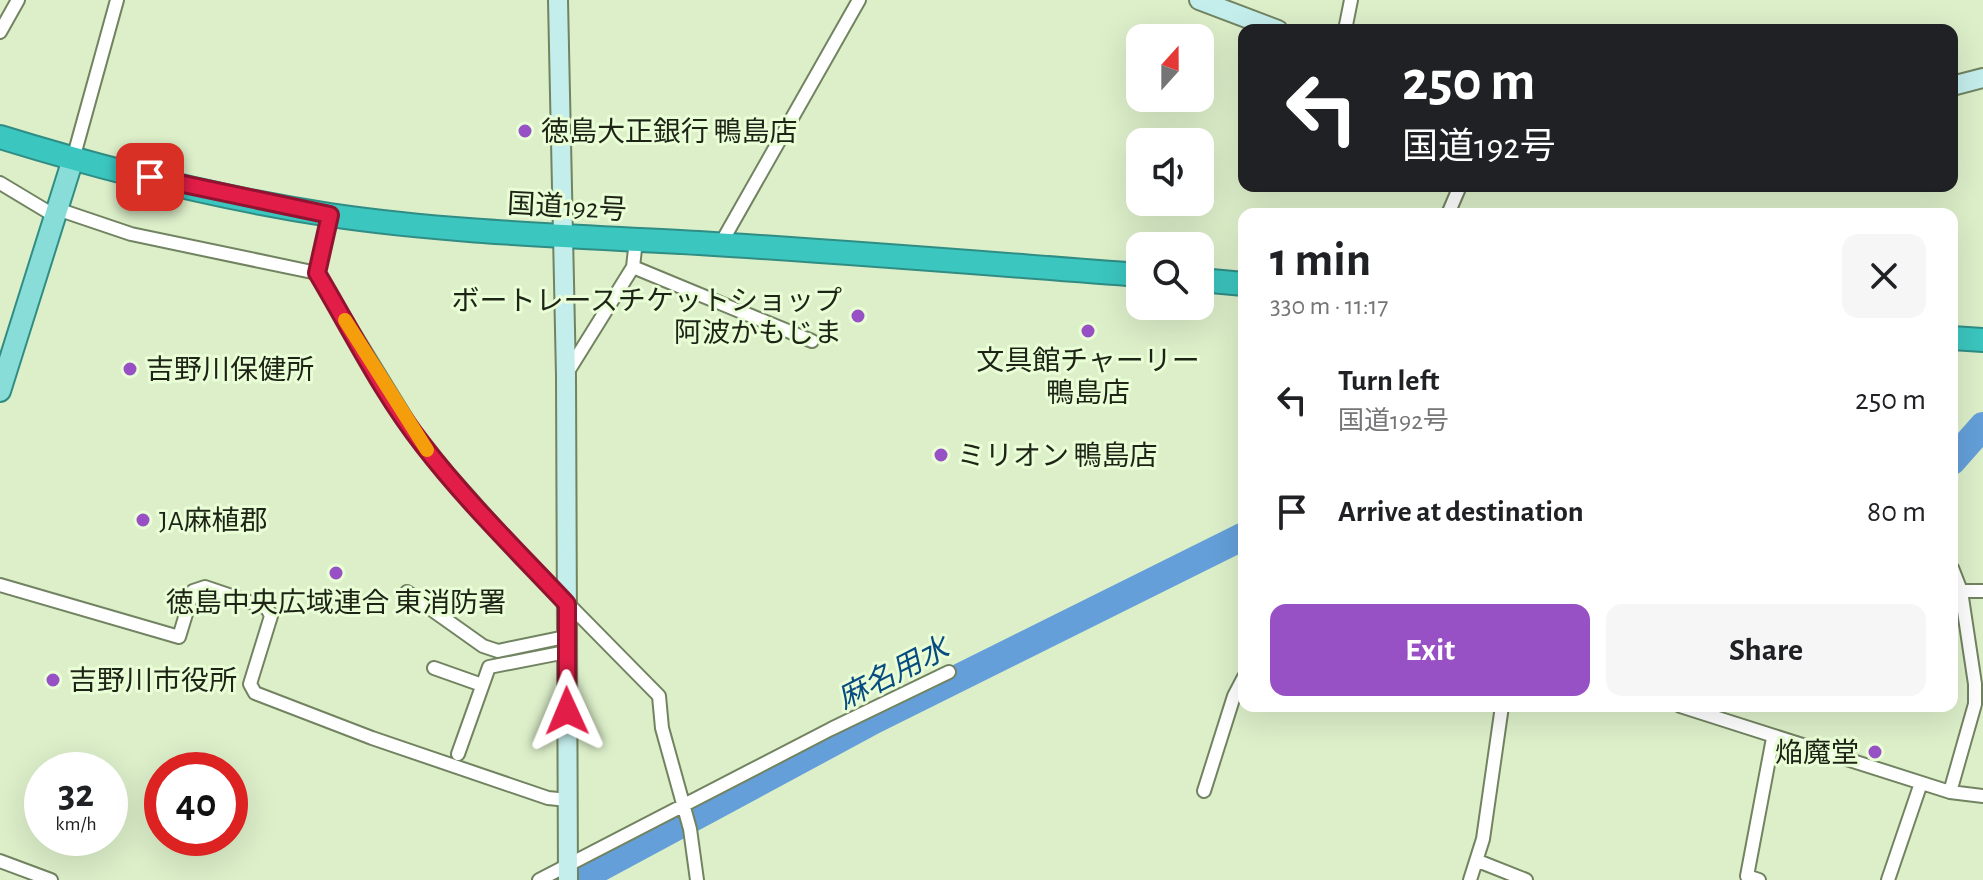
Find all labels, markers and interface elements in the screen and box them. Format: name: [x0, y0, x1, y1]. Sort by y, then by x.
north arrow: [1126, 24, 1214, 112]
map controls: [1126, 24, 1214, 320]
text: 250 m: [1402, 54, 1535, 110]
icon: left: [1270, 56, 1374, 160]
place label: 徳島大正銀行 鴨島店: [541, 117, 798, 147]
marker: 徳島大正銀行 鴨島店: [516, 122, 534, 140]
button: sound: [1126, 128, 1214, 216]
text: 国道192号: [1402, 129, 1556, 165]
pin: [116, 143, 184, 211]
icon: arrive: [128, 155, 172, 199]
street label: 国道192号: [506, 189, 627, 225]
button: search: [1126, 232, 1214, 320]
button: close: [1842, 234, 1926, 318]
text: 1 min: [1270, 237, 1371, 285]
place label: ボートレースチケットショップ 阿波かもじま: [451, 286, 842, 348]
text: 330 m · 11:17: [1270, 293, 1388, 319]
marker: ボートレースチケットショップ 阿波かもじま: [849, 307, 867, 325]
marker: 文具館チャーリー 鴨島店: [1079, 322, 1097, 340]
place label: 文具館チャーリー 鴨島店: [976, 346, 1200, 408]
place label: 吉野川保健所: [146, 355, 314, 385]
marker: 吉野川保健所: [121, 360, 139, 378]
text: Turn left: [1338, 366, 1439, 396]
icon: left: [1270, 378, 1314, 422]
text: 250 m: [1855, 385, 1926, 415]
text: 国道192号: [1338, 408, 1449, 434]
place label: ミリオン 鴨島店: [957, 441, 1158, 471]
marker: ミリオン 鴨島店: [932, 446, 950, 464]
icon: arrive: [1270, 490, 1314, 534]
text: Arrive at destination: [1338, 497, 1584, 527]
text: 80 m: [1867, 497, 1926, 527]
place label: JA麻植郡: [159, 506, 268, 536]
marker: JA麻植郡: [134, 511, 152, 529]
marker: 徳島中央広域連合 東消防署: [327, 564, 345, 582]
place label: 徳島中央広域連合 東消防署: [166, 588, 506, 618]
button: Exit: [1270, 604, 1590, 696]
button: Share: [1606, 604, 1926, 696]
water label: 麻名用水: [832, 630, 956, 714]
place label: 吉野川市役所: [69, 666, 237, 696]
position arrow: [525, 669, 609, 753]
marker: 吉野川市役所: [44, 671, 62, 689]
place label: 焔魔堂: [1775, 738, 1859, 768]
marker: 焔魔堂: [1866, 743, 1884, 761]
speed limit sign: 40: [144, 752, 248, 856]
text: 32: [58, 774, 94, 814]
text: km/h: [55, 814, 97, 834]

